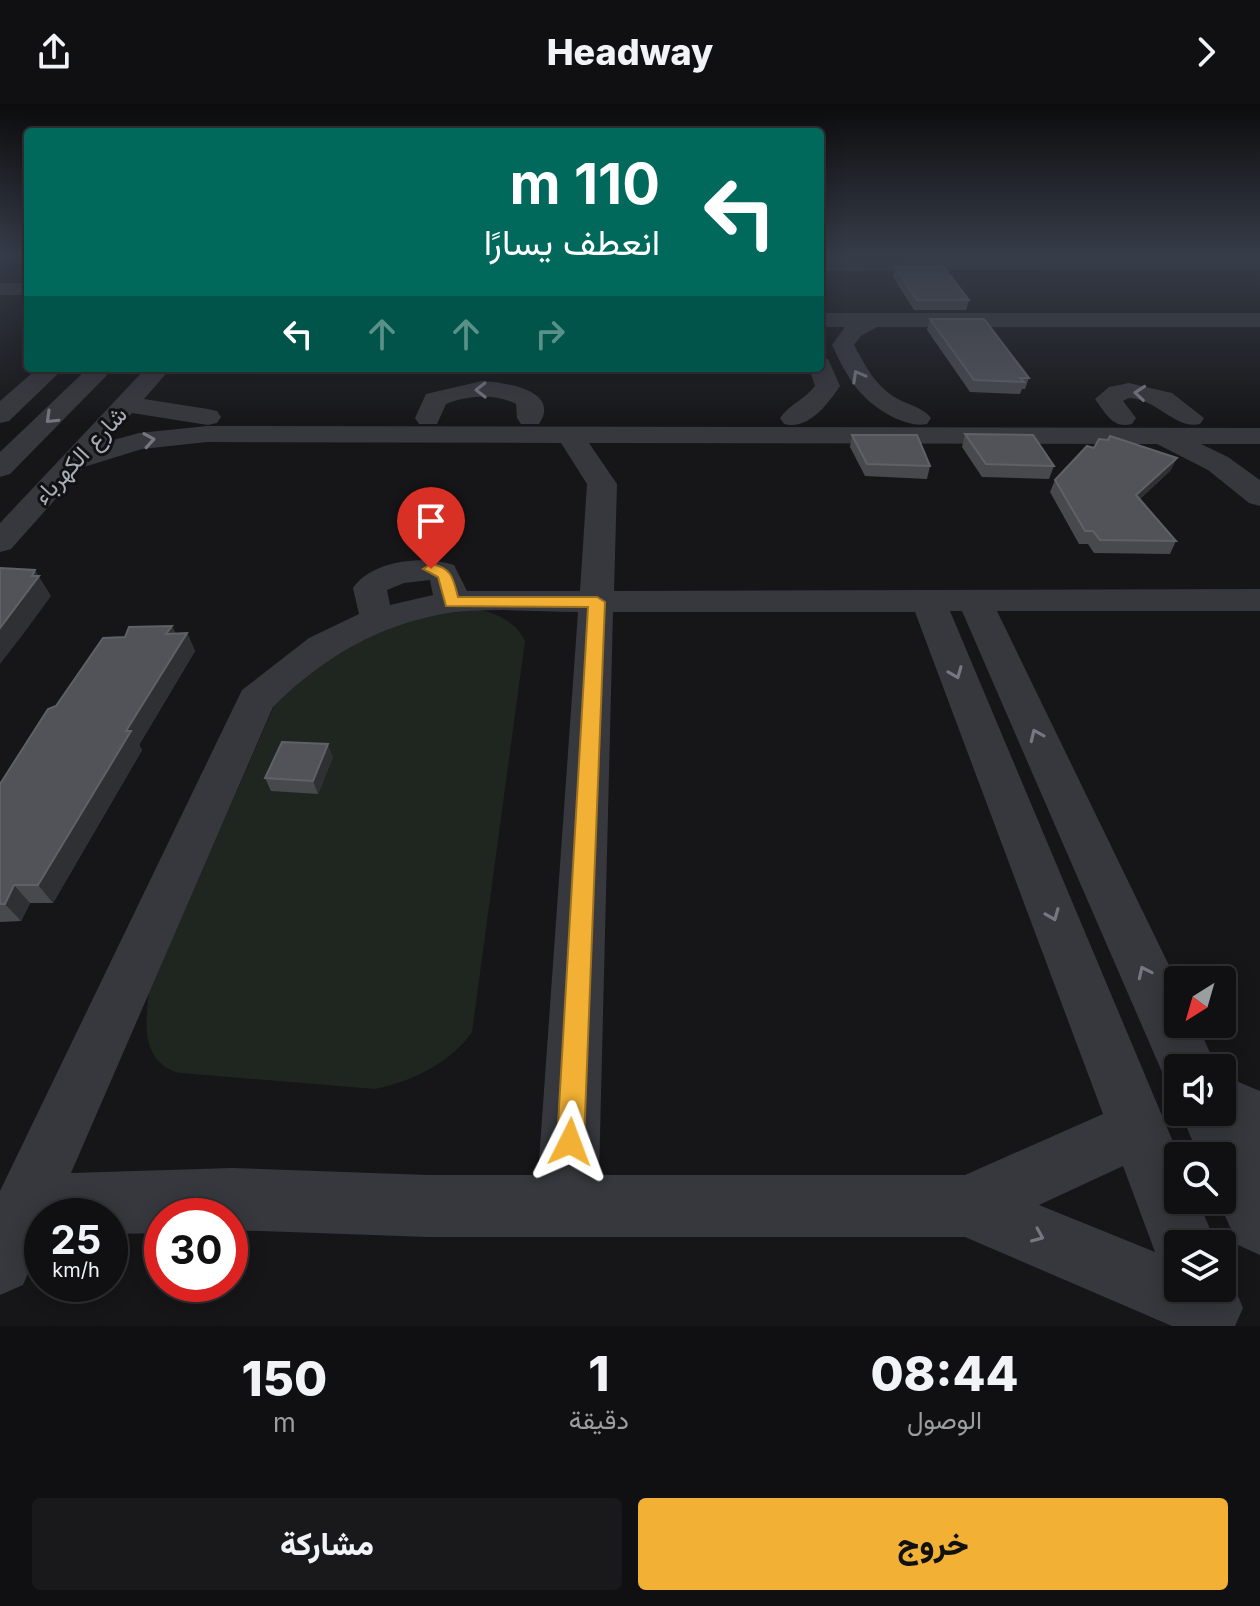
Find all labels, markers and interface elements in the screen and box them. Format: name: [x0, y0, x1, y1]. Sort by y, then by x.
icon: share: [32, 30, 76, 74]
text: Headway: [547, 30, 713, 74]
icon: forward: [1184, 30, 1228, 74]
text: 110 m: [510, 150, 660, 218]
icon: left: [688, 160, 792, 264]
text: انعطف يسارًا: [484, 220, 660, 264]
icon: left: [276, 312, 320, 356]
icon: ahead: [360, 312, 404, 356]
icon: ahead: [444, 312, 488, 356]
icon: right: [528, 312, 572, 356]
one-way arrow: [852, 370, 868, 384]
one-way arrow: [474, 381, 487, 398]
one-way arrow: [1133, 385, 1146, 402]
street label: شارع الكهرباء: [27, 400, 134, 511]
one-way arrow: [46, 409, 60, 423]
one-way arrow: [142, 432, 156, 449]
pin: [397, 487, 465, 569]
icon: arrive: [409, 499, 453, 543]
one-way arrow: [947, 665, 963, 679]
one-way arrow: [1030, 729, 1046, 744]
one-way arrow: [1043, 907, 1060, 921]
one-way arrow: [1138, 965, 1154, 980]
north arrow: [1164, 966, 1236, 1038]
map controls: [1164, 966, 1236, 1302]
button: sound: [1164, 1054, 1236, 1126]
position arrow: [528, 1100, 612, 1184]
button: search: [1164, 1142, 1236, 1214]
speed limit sign: 30: [144, 1198, 248, 1302]
text: 25: [51, 1215, 101, 1264]
one-way arrow: [1030, 1226, 1044, 1242]
button: layers: [1164, 1230, 1236, 1302]
text: km/h: [52, 1258, 100, 1282]
text: 1: [588, 1344, 609, 1403]
text: 08:44: [870, 1344, 1019, 1403]
text: 150: [242, 1349, 327, 1408]
text: دقيقة: [569, 1404, 629, 1435]
text: الوصول: [907, 1404, 982, 1435]
text: m: [273, 1407, 296, 1438]
button: مشاركة: [32, 1498, 622, 1590]
button: خروج: [638, 1498, 1228, 1590]

